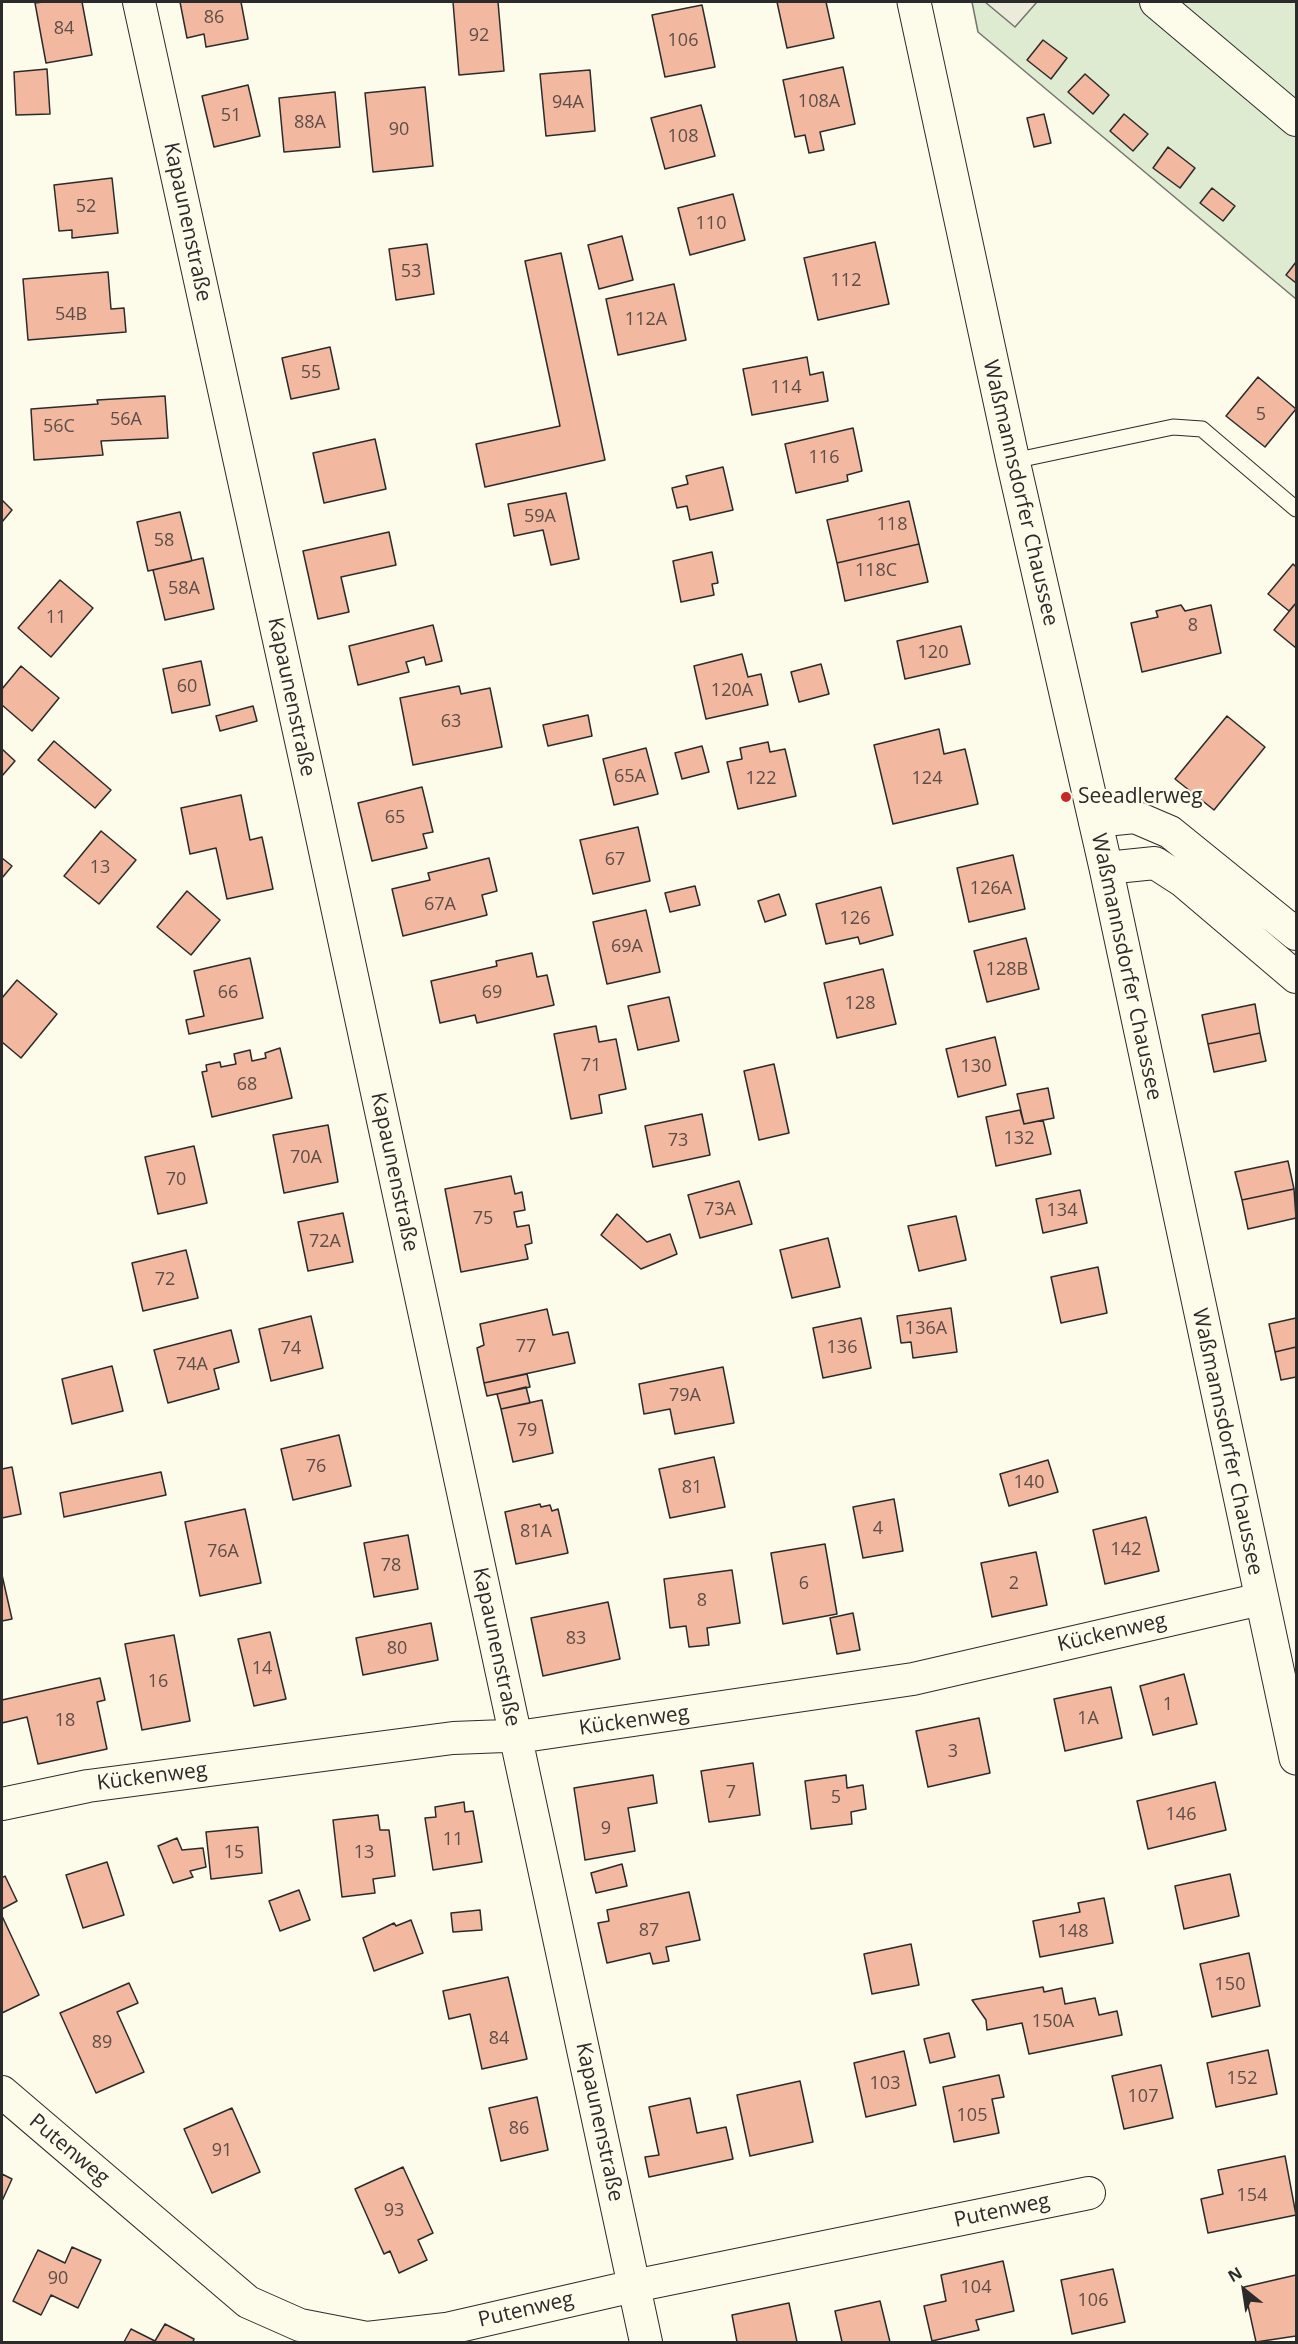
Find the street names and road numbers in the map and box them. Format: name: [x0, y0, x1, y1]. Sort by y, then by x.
street label: Kapaunenstraße: [158, 140, 216, 304]
street label: Waßmannsdorfer Chaussee: [977, 358, 1063, 628]
street label: Kapaunenstraße: [262, 615, 320, 779]
street label: Waßmannsdorfer Chaussee: [1085, 831, 1167, 1103]
street label: Kapaunenstraße: [365, 1090, 423, 1254]
street label: Waßmannsdorfer Chaussee: [1186, 1306, 1268, 1578]
street label: Kapaunenstraße: [467, 1565, 525, 1729]
street label: Kückenweg: [1055, 1608, 1169, 1658]
street label: Kückenweg: [577, 1701, 691, 1741]
street label: Kückenweg: [95, 1758, 209, 1796]
street label: Kapaunenstraße: [570, 2040, 628, 2204]
street label: Putenweg: [24, 2109, 114, 2191]
street label: Putenweg: [952, 2189, 1052, 2233]
street label: Putenweg: [476, 2287, 576, 2333]

